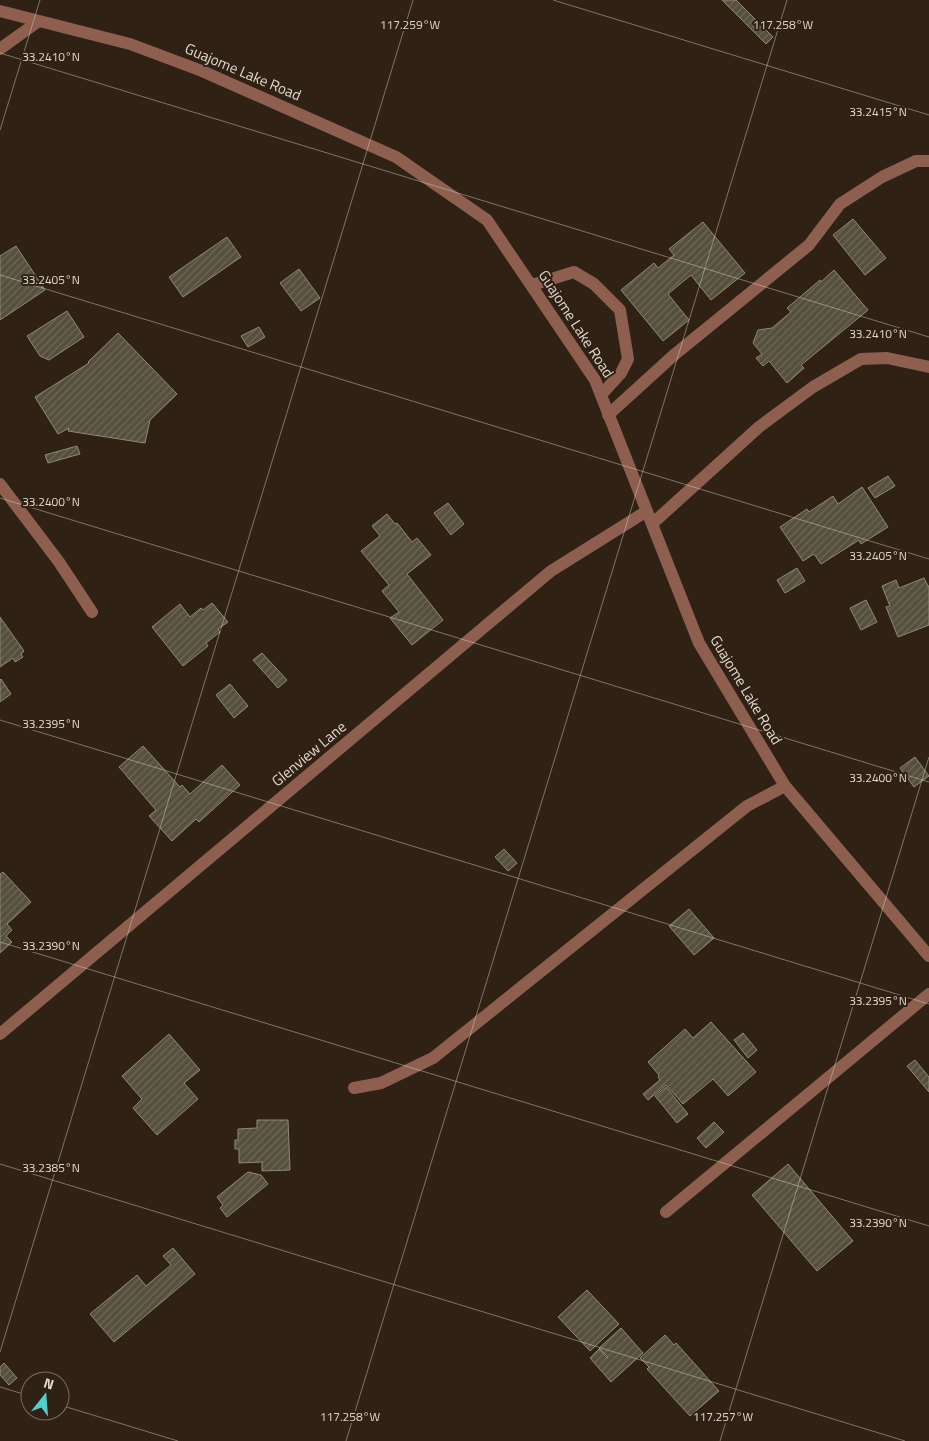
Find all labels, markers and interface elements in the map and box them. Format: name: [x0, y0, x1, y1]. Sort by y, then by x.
text: 117.259°W: [380, 15, 440, 34]
text: 117.258°W: [753, 15, 813, 34]
street label: Guajome Lake Road: [181, 37, 305, 106]
text: 33.2410°N: [22, 47, 80, 66]
text: 33.2415°N: [849, 102, 907, 121]
street label: Guajome Lake Road: [533, 265, 620, 382]
text: 33.2405°N: [22, 270, 80, 289]
text: 33.2410°N: [849, 324, 907, 343]
text: 33.2400°N: [22, 492, 80, 511]
text: 33.2405°N: [849, 546, 907, 565]
street label: Guajome Lake Road: [705, 631, 788, 749]
text: 33.2395°N: [22, 714, 80, 733]
street label: Glenview Lane: [266, 715, 351, 792]
text: 33.2400°N: [849, 768, 907, 787]
text: 33.2390°N: [22, 936, 80, 955]
text: 33.2395°N: [849, 991, 907, 1010]
text: 33.2385°N: [22, 1158, 80, 1177]
text: 33.2390°N: [849, 1213, 907, 1232]
north arrow: [20, 1371, 70, 1421]
text: N: [41, 1372, 57, 1395]
text: 117.258°W: [320, 1407, 380, 1426]
text: 117.257°W: [693, 1407, 753, 1426]

